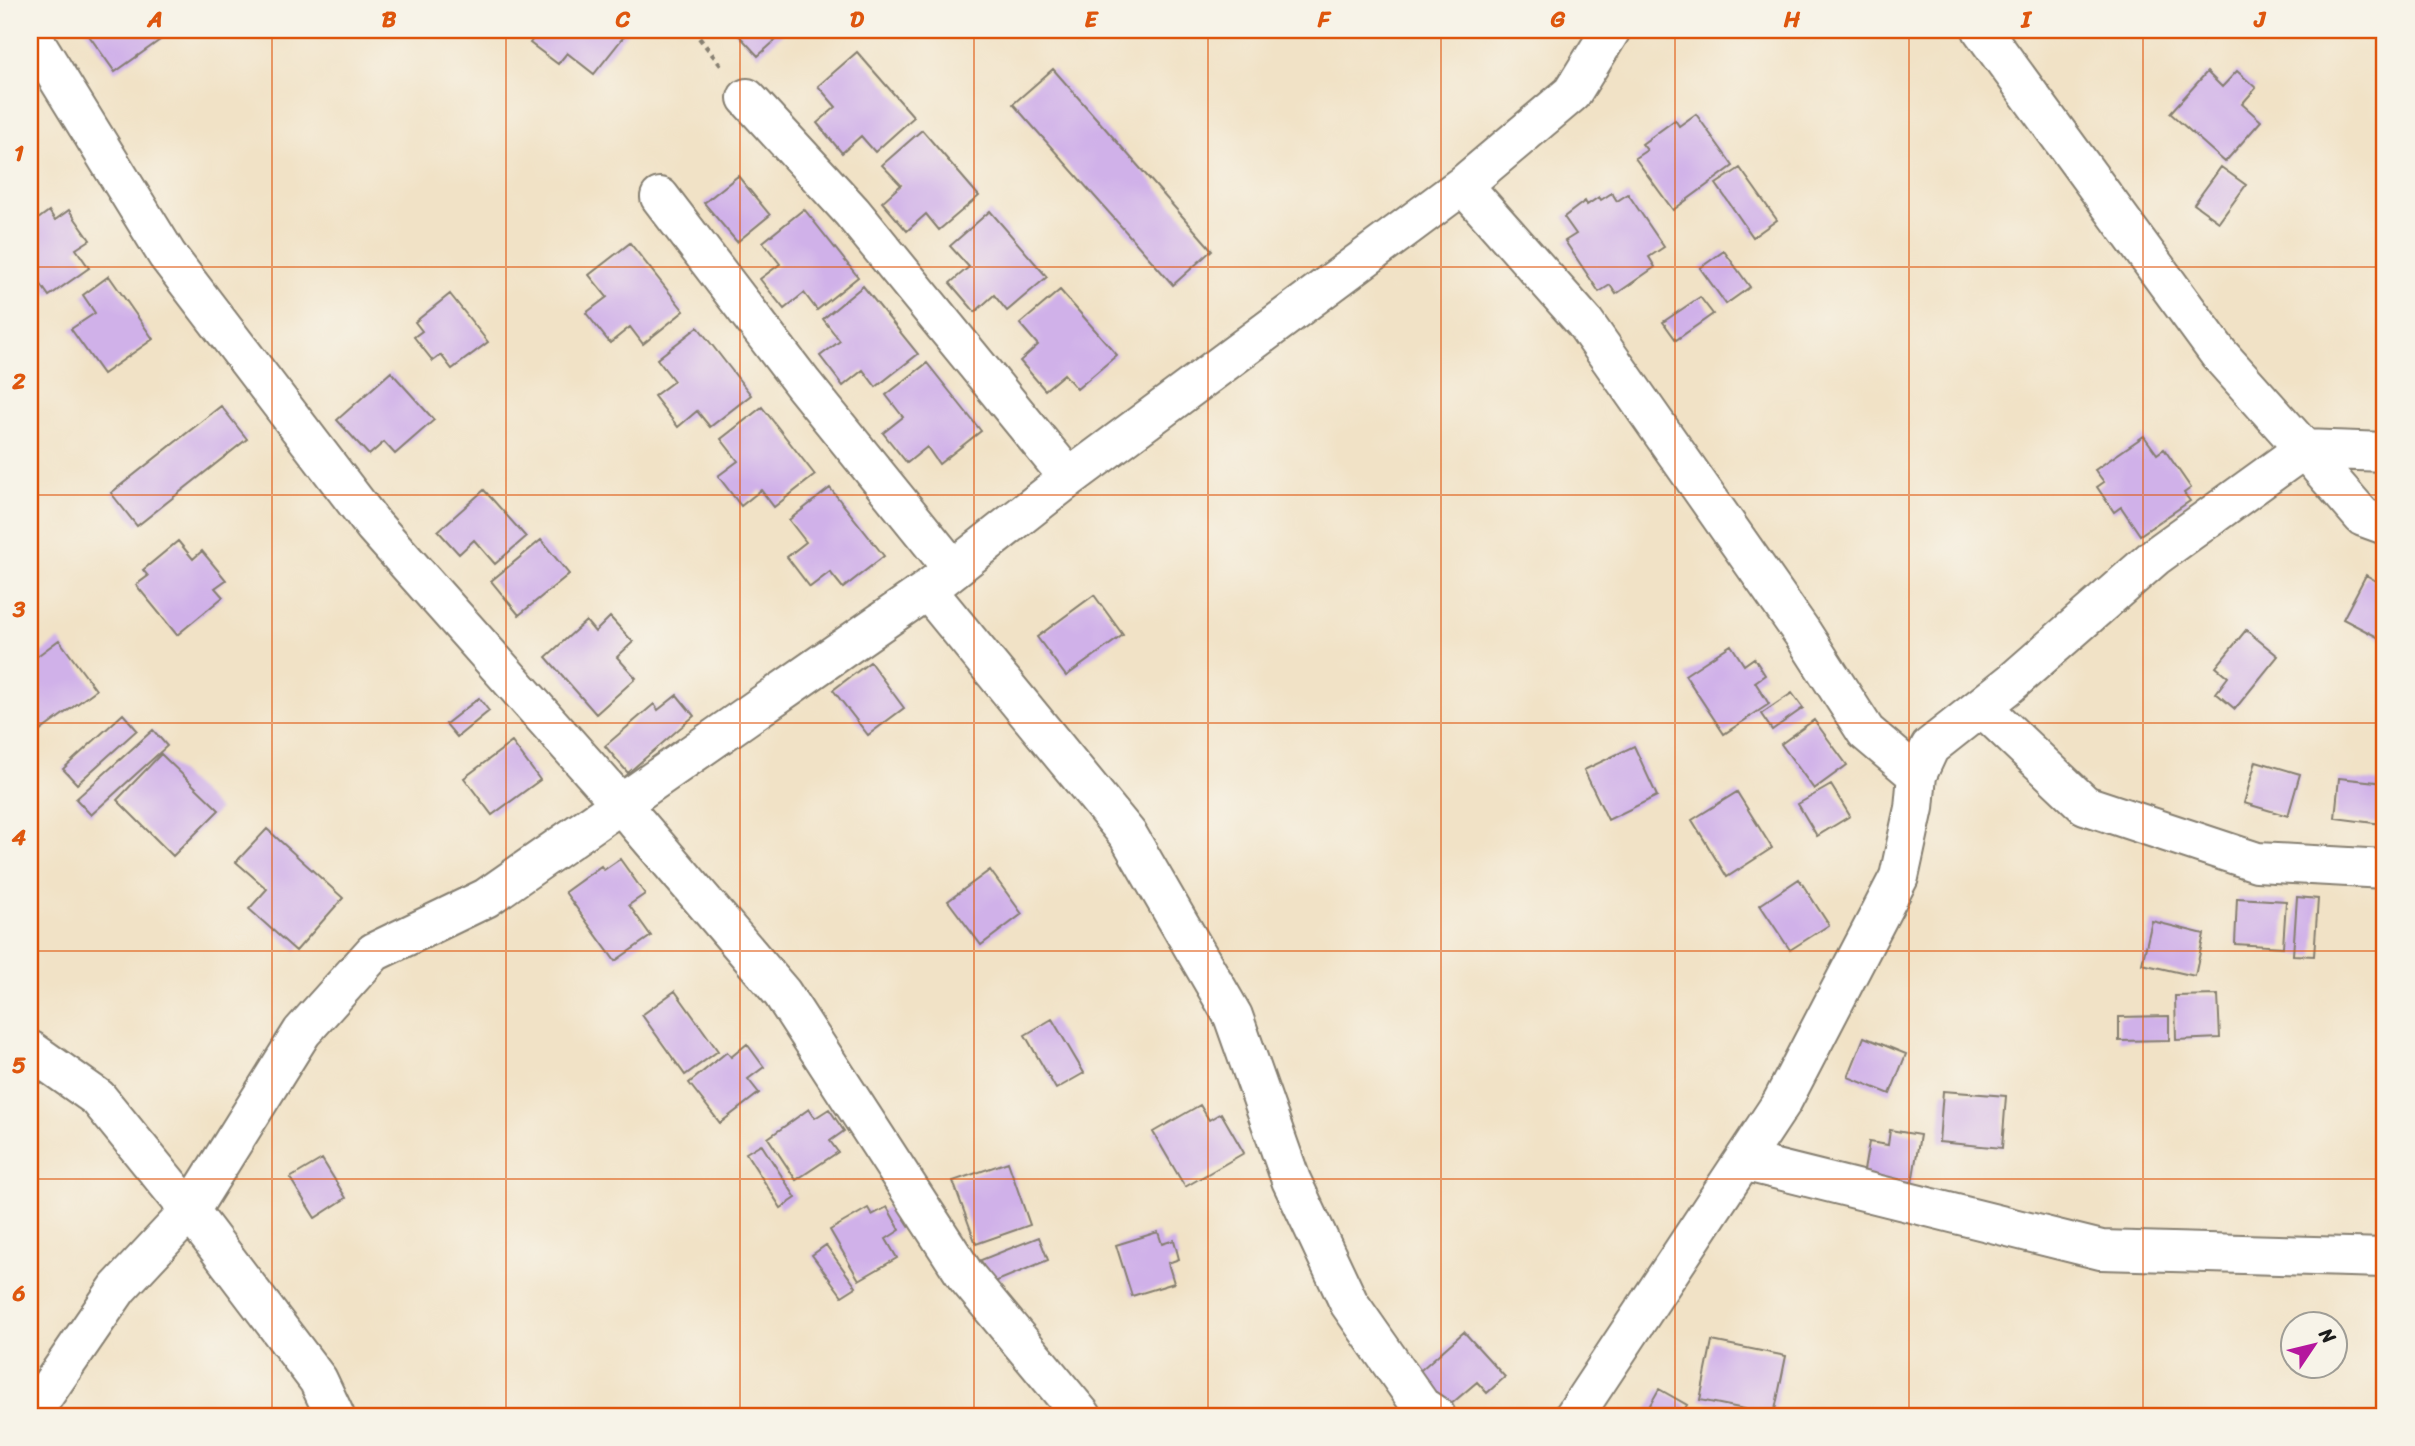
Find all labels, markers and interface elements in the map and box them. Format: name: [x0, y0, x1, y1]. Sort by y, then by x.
text: A: [146, 0, 163, 40]
text: B: [382, 0, 397, 40]
text: C: [615, 0, 631, 40]
text: D: [850, 0, 865, 40]
text: E: [1085, 0, 1100, 40]
text: F: [1317, 0, 1332, 40]
text: G: [1550, 0, 1566, 40]
text: H: [1783, 0, 1801, 40]
text: I: [2020, 0, 2032, 40]
text: J: [2253, 0, 2267, 40]
text: 1: [14, 133, 24, 174]
text: 2: [11, 361, 26, 402]
text: 3: [12, 589, 26, 630]
text: 4: [11, 817, 27, 858]
text: 5: [12, 1045, 26, 1086]
text: 6: [11, 1273, 26, 1314]
north arrow: [2278, 1310, 2348, 1380]
text: N: [2310, 1320, 2345, 1351]

